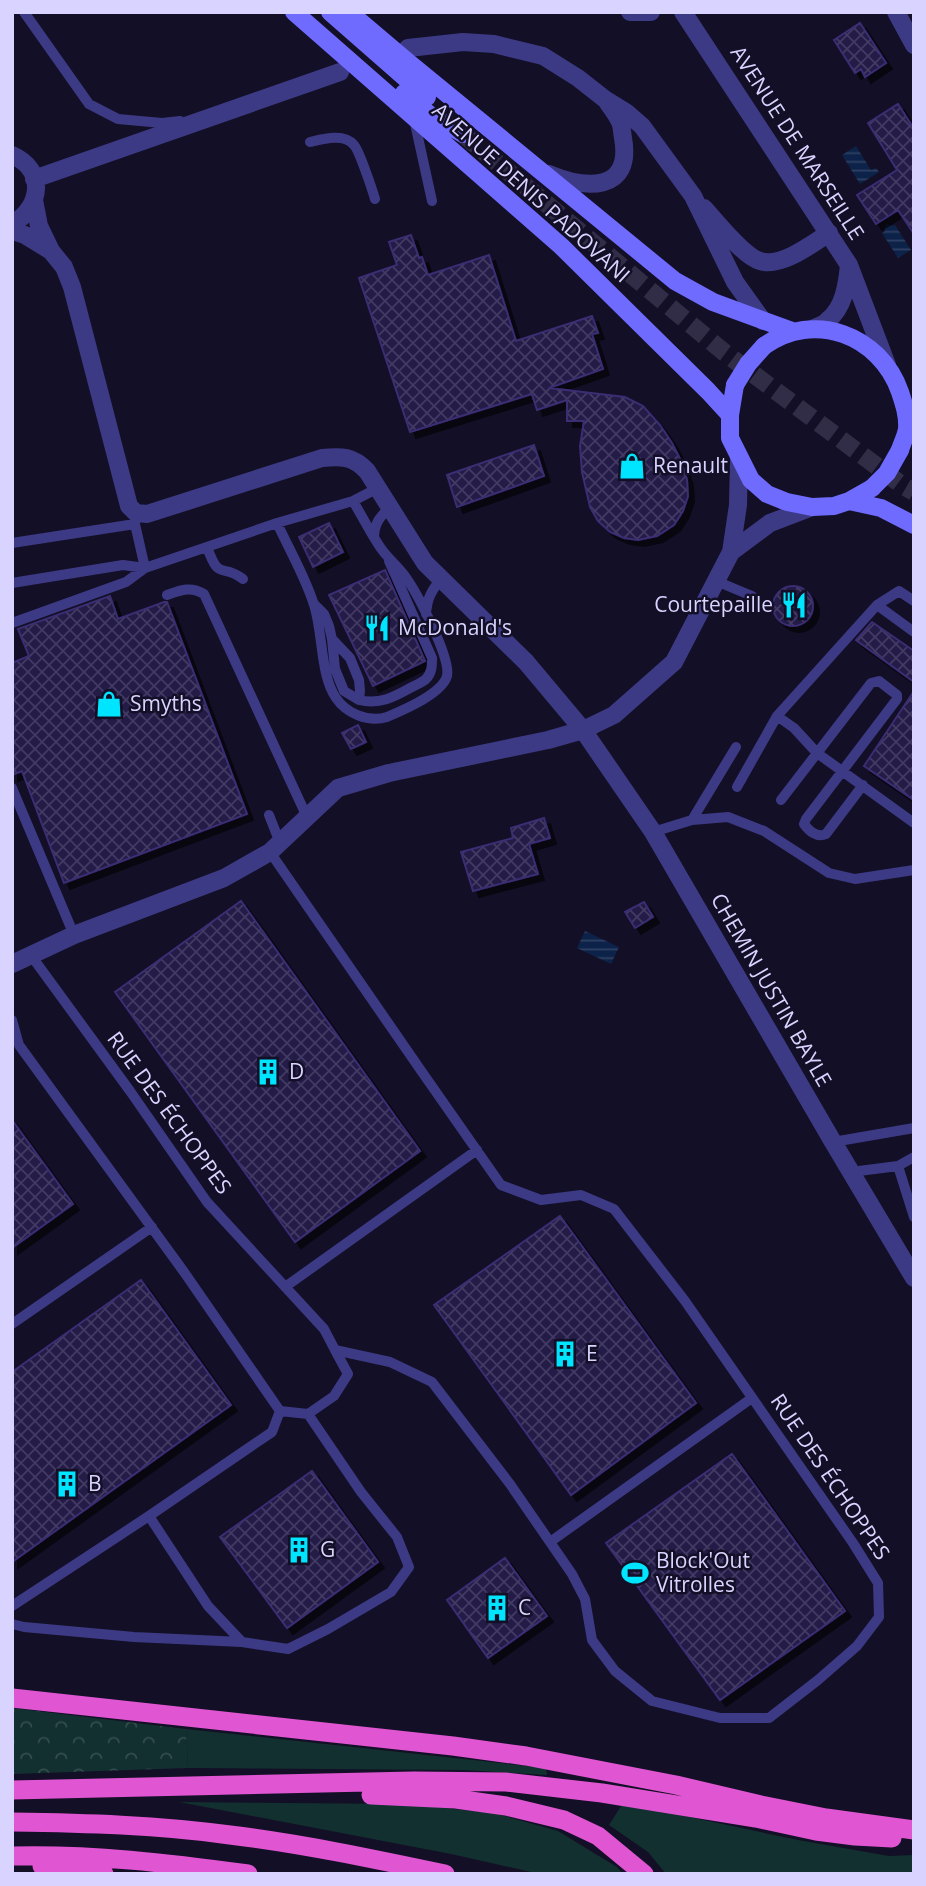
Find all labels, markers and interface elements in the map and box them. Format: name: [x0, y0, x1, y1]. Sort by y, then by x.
street label: AVENUE DE MARSEILLE: [725, 40, 871, 245]
street label: AVENUE DENIS PADOVANI: [427, 96, 636, 288]
shop icon: Renault: [617, 451, 647, 481]
place label: Renault: [653, 451, 728, 479]
place label: Courtepaille: [654, 590, 773, 618]
restaurant icon: Courtepaille: [779, 590, 809, 620]
restaurant icon: McDonald's: [362, 613, 392, 643]
place label: McDonald's: [398, 613, 512, 641]
shop icon: Smyths: [94, 689, 124, 719]
place label: Smyths: [130, 689, 202, 717]
street label: CHEMIN JUSTIN BAYLE: [705, 888, 839, 1091]
street label: RUE DES ÉCHOPPES: [101, 1026, 238, 1199]
building icon: D: [253, 1057, 283, 1087]
place label: D: [289, 1057, 304, 1085]
building icon: E: [550, 1339, 580, 1369]
place label: E: [586, 1339, 598, 1367]
street label: RUE DES ÉCHOPPES: [765, 1388, 897, 1565]
building icon: B: [52, 1469, 82, 1499]
place label: B: [88, 1469, 102, 1497]
building icon: G: [284, 1535, 314, 1565]
place label: G: [320, 1535, 335, 1563]
place label: Block'Out Vitrolles: [656, 1546, 750, 1598]
sports icon: Block'Out Vitrolles: [620, 1558, 650, 1588]
building icon: C: [482, 1593, 512, 1623]
place label: C: [518, 1593, 531, 1621]

